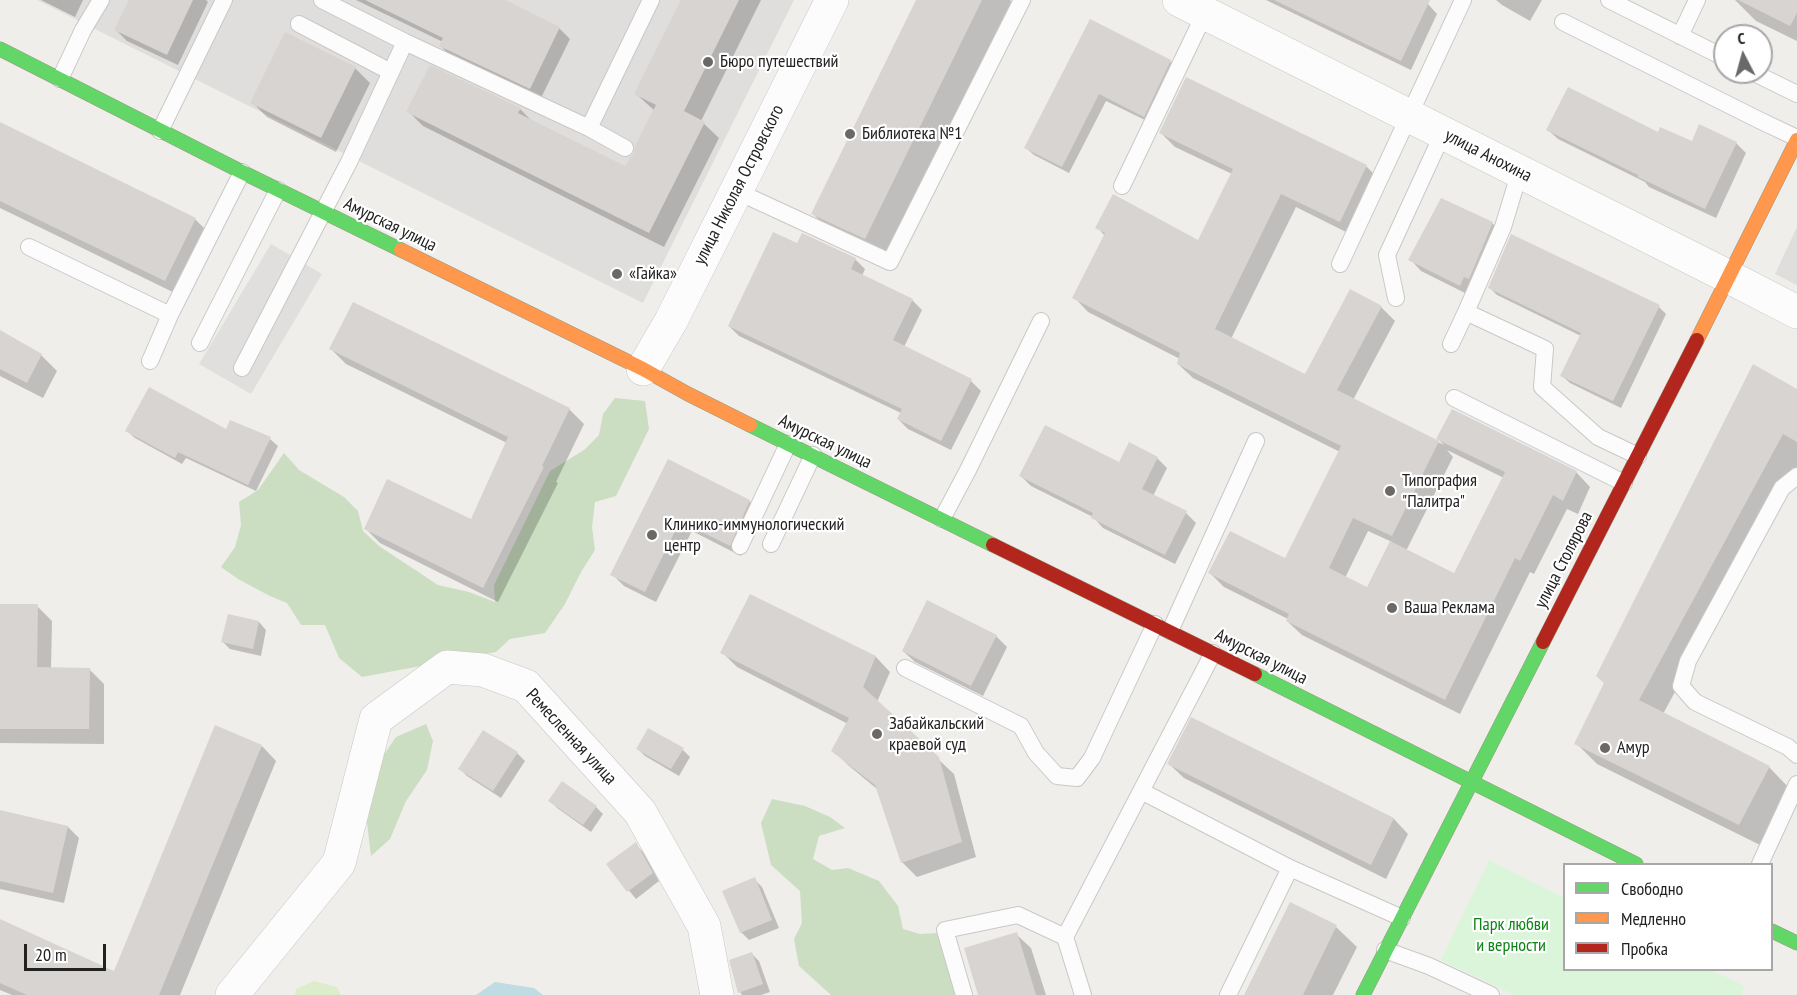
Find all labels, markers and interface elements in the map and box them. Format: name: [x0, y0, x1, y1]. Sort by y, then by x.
north arrow: [1713, 24, 1773, 84]
text: С: [1737, 28, 1746, 48]
place label: Бюро путешествий: [720, 51, 839, 73]
marker: Бюро путешествий: [701, 55, 715, 69]
street label: улица Николая Островского: [689, 101, 789, 269]
place label: Библиотека №1: [862, 123, 962, 145]
street label: улица Анохина: [1441, 125, 1535, 187]
marker: Библиотека №1: [843, 127, 857, 141]
street label: Амурская улица: [340, 193, 440, 257]
place label: «Гайка»: [629, 263, 677, 285]
marker: «Гайка»: [610, 267, 624, 281]
street label: Амурская улица: [775, 410, 875, 474]
place label: Типография "Палитра": [1402, 470, 1477, 512]
marker: Типография "Палитра": [1383, 484, 1397, 498]
street label: улица Столярова: [1530, 508, 1598, 612]
place label: Клинико-иммунологический центр: [664, 514, 844, 556]
marker: Клинико-иммунологический центр: [645, 528, 659, 542]
place label: Ваша Реклама: [1404, 597, 1495, 619]
marker: Ваша Реклама: [1385, 601, 1399, 615]
street label: Амурская улица: [1211, 625, 1311, 689]
street label: Ремесленная улица: [521, 685, 621, 789]
place label: Забайкальский краевой суд: [889, 713, 984, 756]
marker: Забайкальский краевой суд: [870, 727, 884, 741]
place label: Амур: [1617, 737, 1650, 759]
marker: Амур: [1598, 741, 1612, 755]
legend: [1563, 863, 1773, 971]
text: Свободно: [1621, 877, 1683, 900]
text: Медленно: [1621, 907, 1686, 930]
park label: Парк любви и верности: [1473, 914, 1549, 956]
scale bar: [27, 932, 110, 970]
text: Пробка: [1621, 937, 1668, 960]
text: 20 m: [35, 943, 67, 966]

